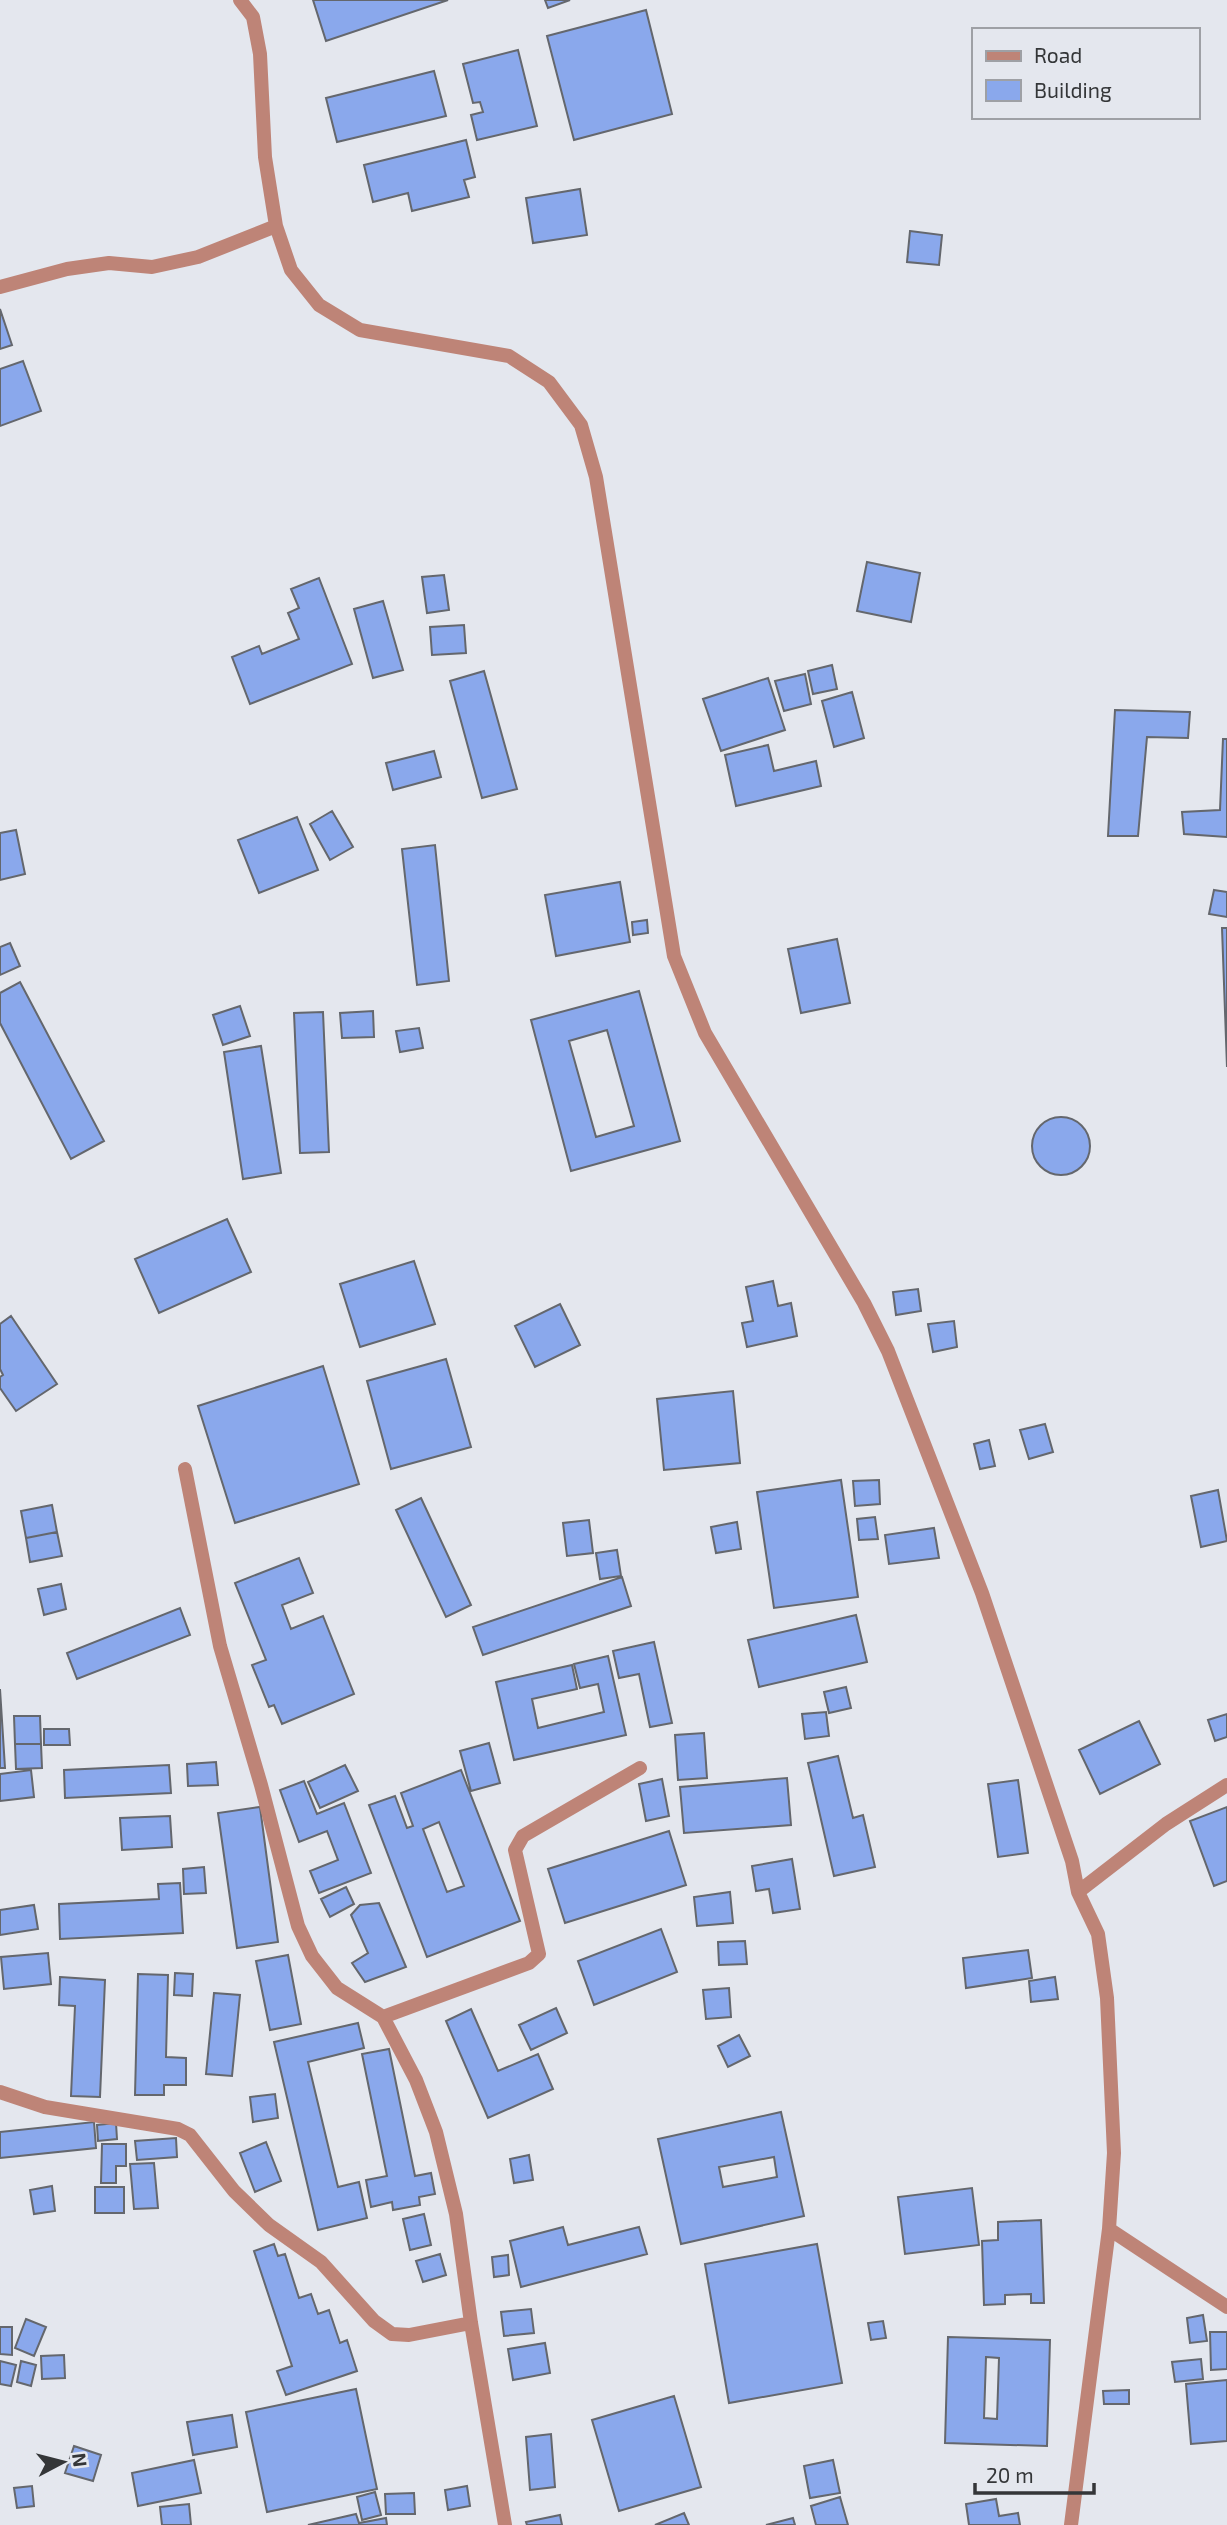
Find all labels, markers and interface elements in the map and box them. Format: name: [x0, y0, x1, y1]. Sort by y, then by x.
legend: [972, 28, 1199, 119]
text: Road: [1034, 42, 1082, 67]
text: Building: [1034, 77, 1112, 102]
north arrow: [28, 2427, 98, 2497]
text: N: [68, 2452, 93, 2468]
scale bar: [975, 2452, 1094, 2496]
text: 20 m: [986, 2462, 1034, 2487]

